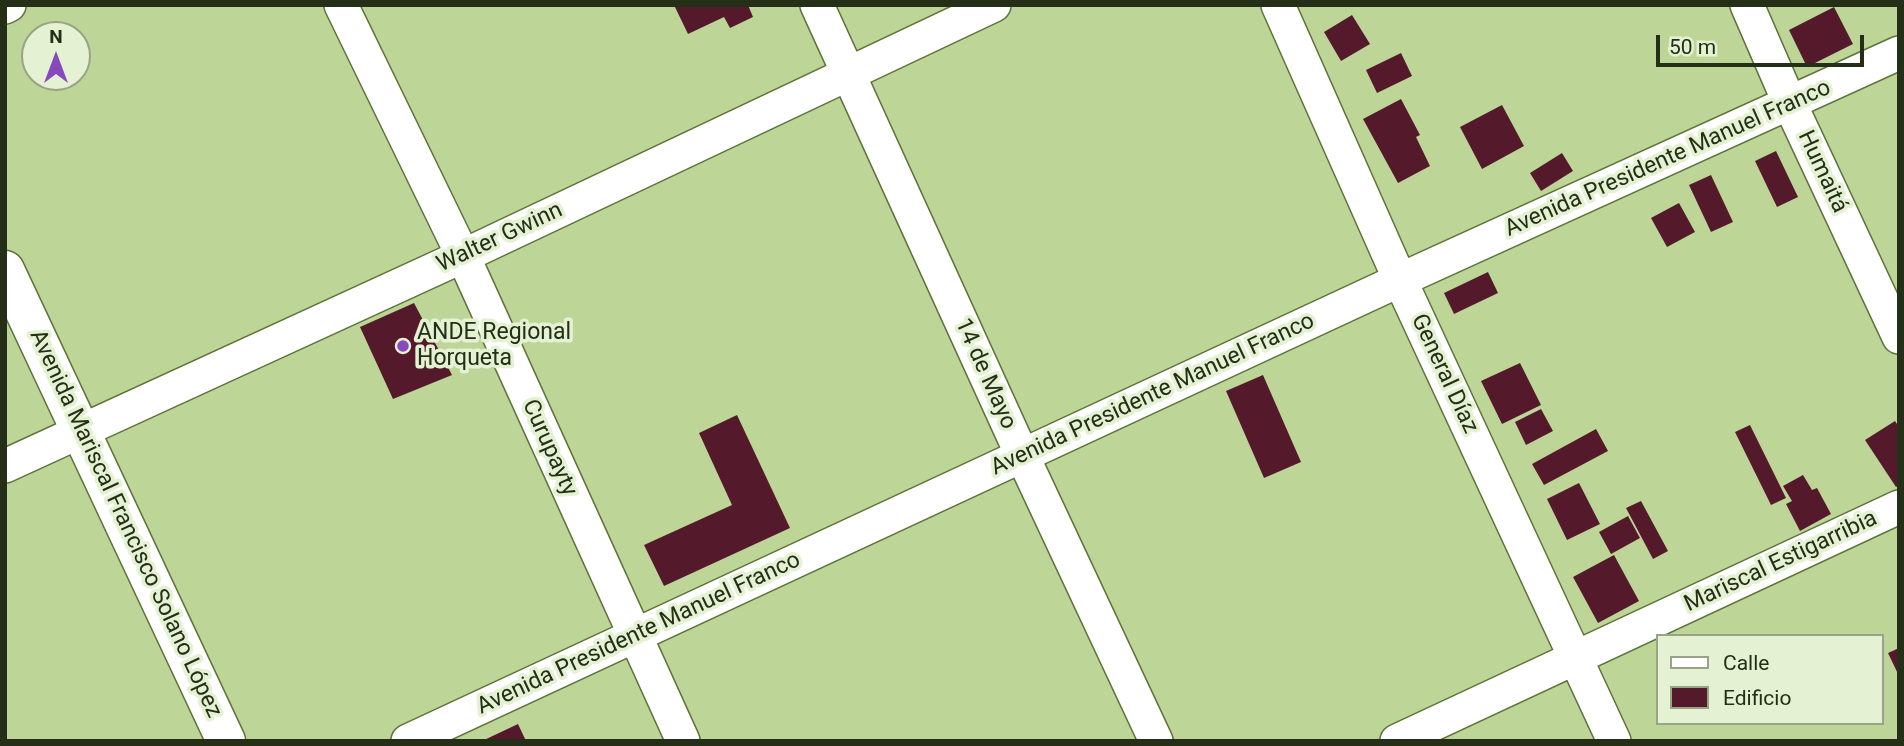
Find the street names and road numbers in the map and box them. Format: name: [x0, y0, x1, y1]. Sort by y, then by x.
street label: Avenida Presidente Manuel Franco: [1501, 74, 1835, 244]
street label: Humaitá: [1791, 127, 1853, 217]
street label: Walter Gwinn: [433, 197, 567, 279]
street label: Avenida Presidente Manuel Franco: [987, 308, 1319, 482]
street label: General Díaz: [1404, 310, 1484, 438]
street label: 14 de Mayo: [948, 314, 1022, 434]
street label: Avenida Mariscal Francisco Solano López: [23, 326, 227, 722]
street label: Curupayty: [516, 395, 582, 501]
street label: Mariscal Estigarribia: [1680, 505, 1882, 619]
street label: Avenida Presidente Manuel Franco: [473, 547, 805, 721]

